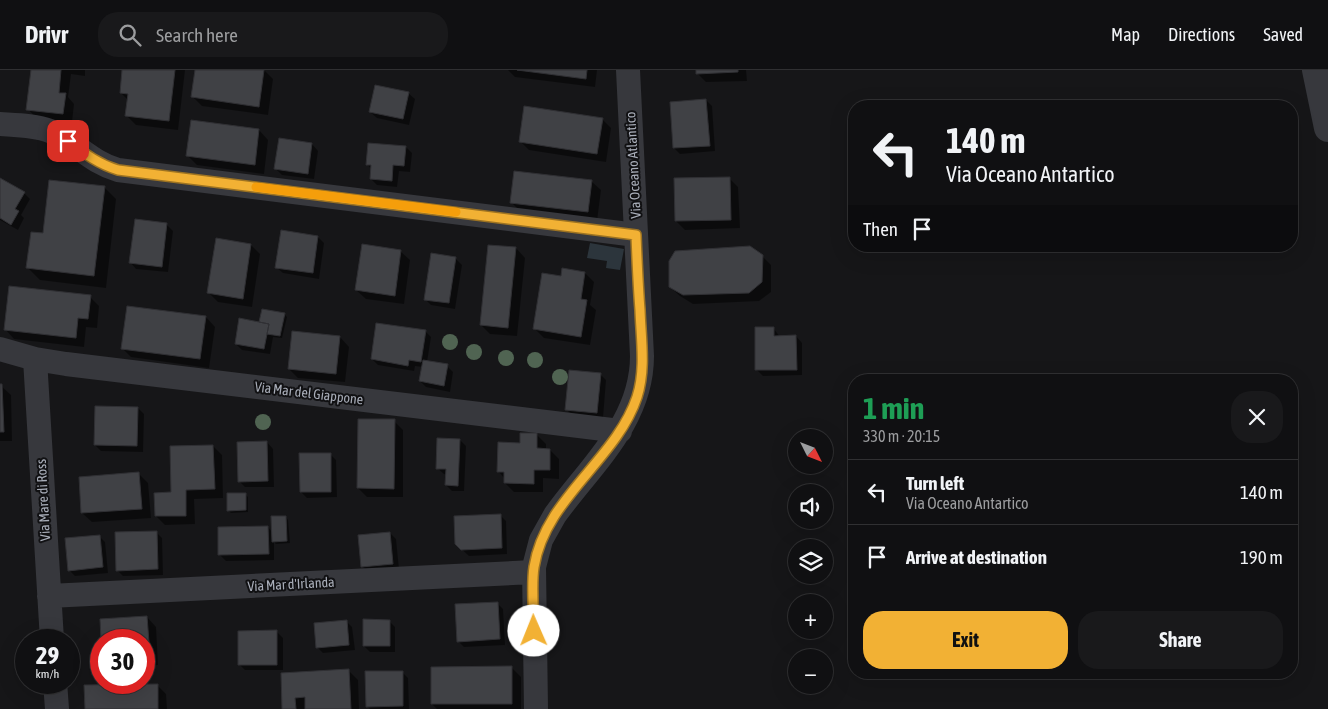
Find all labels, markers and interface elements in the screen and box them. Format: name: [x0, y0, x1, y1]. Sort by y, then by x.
search box: [98, 12, 448, 57]
text: Drivr: [25, 21, 68, 48]
icon: search: [116, 21, 144, 49]
text: Search here: [156, 24, 238, 46]
text: Map: [1111, 24, 1140, 45]
text: Directions: [1168, 24, 1235, 45]
text: Saved: [1263, 24, 1303, 45]
street label: Via Oceano Atlantico: [622, 111, 644, 219]
pin: [47, 120, 89, 162]
icon: left: [863, 120, 928, 185]
text: 140 m: [946, 120, 1025, 160]
icon: arrive: [54, 127, 82, 155]
text: Via Oceano Antartico: [946, 161, 1114, 187]
icon: arrive: [908, 215, 936, 243]
text: Then: [863, 218, 898, 240]
street label: Via Mar del Giappone: [254, 378, 364, 408]
text: 1 min: [863, 391, 924, 425]
button: close: [1231, 391, 1283, 443]
text: 330 m · 20:15: [863, 427, 940, 445]
north arrow: [788, 429, 832, 474]
map controls: [788, 429, 833, 694]
street label: Via Mare di Ross: [33, 459, 53, 541]
text: Turn left: [906, 472, 964, 494]
icon: left: [863, 478, 891, 506]
text: 140 m: [1240, 481, 1283, 503]
button: sound: [788, 484, 833, 529]
text: Via Oceano Antartico: [906, 494, 1029, 512]
button: layers: [788, 539, 833, 584]
icon: arrive: [863, 543, 891, 571]
text: Arrive at destination: [906, 546, 1047, 568]
text: 190 m: [1240, 546, 1283, 568]
street label: Via Mar d'Irlanda: [247, 574, 335, 594]
button: +: [788, 594, 833, 639]
position arrow: [507, 604, 559, 656]
button: Exit: [863, 611, 1068, 669]
button: Share: [1078, 611, 1283, 669]
speed limit sign: 30: [90, 629, 155, 694]
text: 29: [36, 641, 59, 669]
button: −: [788, 649, 833, 694]
text: km/h: [36, 667, 59, 681]

